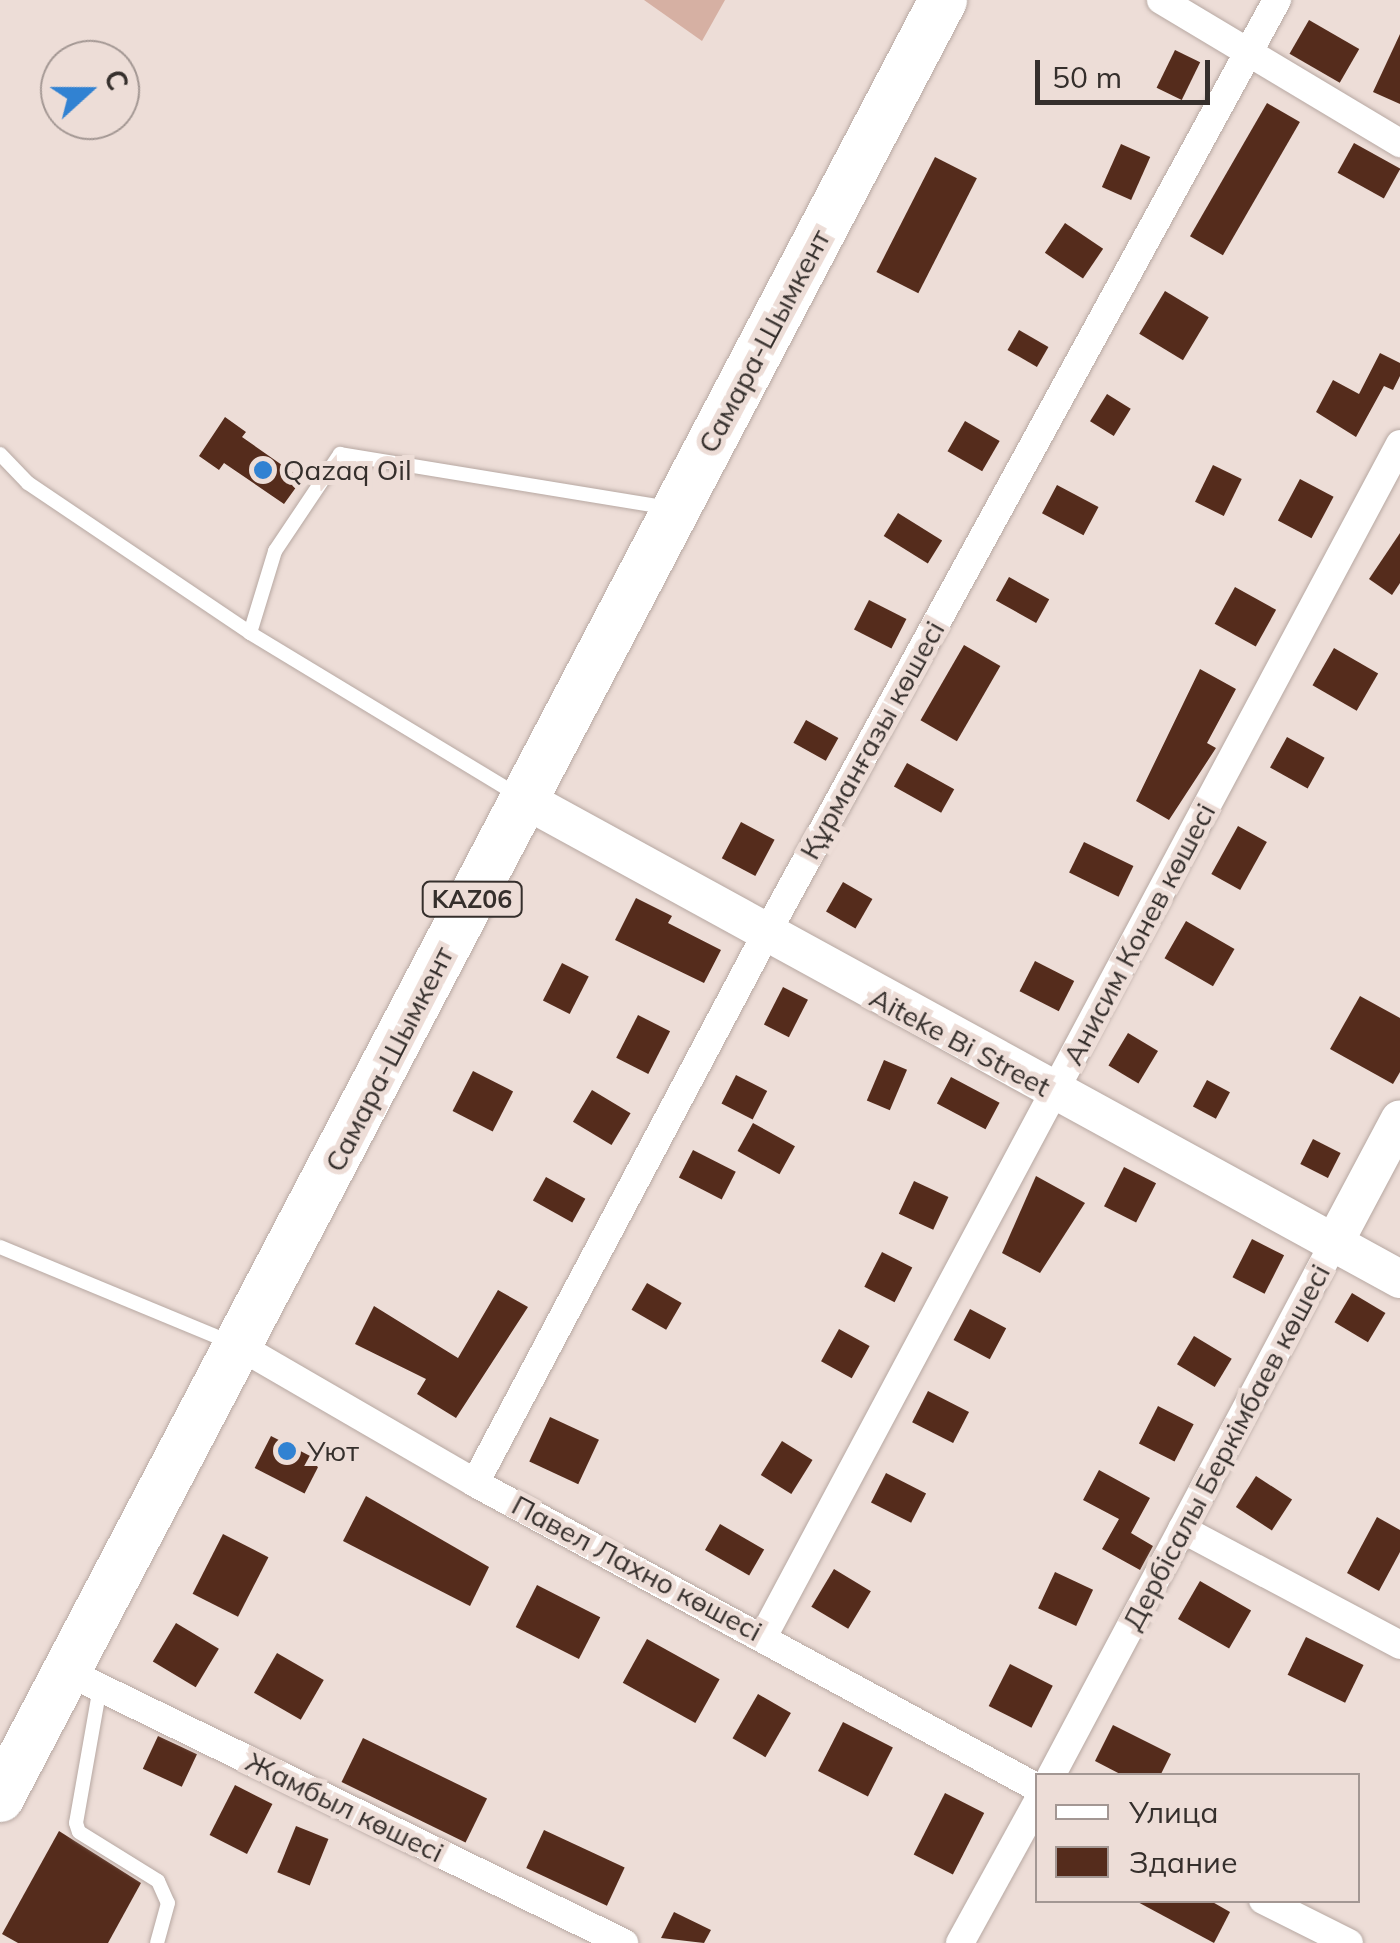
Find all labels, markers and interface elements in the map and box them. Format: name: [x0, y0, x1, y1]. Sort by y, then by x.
north arrow: [40, 40, 140, 140]
scale bar: [1040, 40, 1215, 102]
text: 50 m: [1052, 58, 1122, 96]
text: С: [97, 65, 136, 95]
street label: Самара-Шымкент: [691, 224, 837, 458]
place label: Qazaq Oil: [283, 453, 412, 487]
marker: Qazaq Oil: [252, 459, 274, 481]
street label: Құрманғазы көшесі: [793, 615, 951, 865]
street label: Анисим Конев көшесі: [1056, 797, 1222, 1071]
road number: KАZ06: [420, 879, 524, 919]
street label: Самара-Шымкент: [318, 941, 460, 1177]
street label: Aiteke Bi Street: [864, 980, 1056, 1104]
street label: Дербісалы Беркімбаев көшесі: [1115, 1259, 1337, 1635]
place label: Уют: [307, 1434, 359, 1468]
marker: Уют: [276, 1440, 298, 1462]
street label: Павел Лахно көшесі: [506, 1488, 768, 1648]
street label: Жамбыл көшесі: [241, 1745, 449, 1869]
legend: [1035, 1773, 1360, 1903]
text: Улица: [1129, 1793, 1219, 1831]
text: Здание: [1129, 1843, 1238, 1881]

